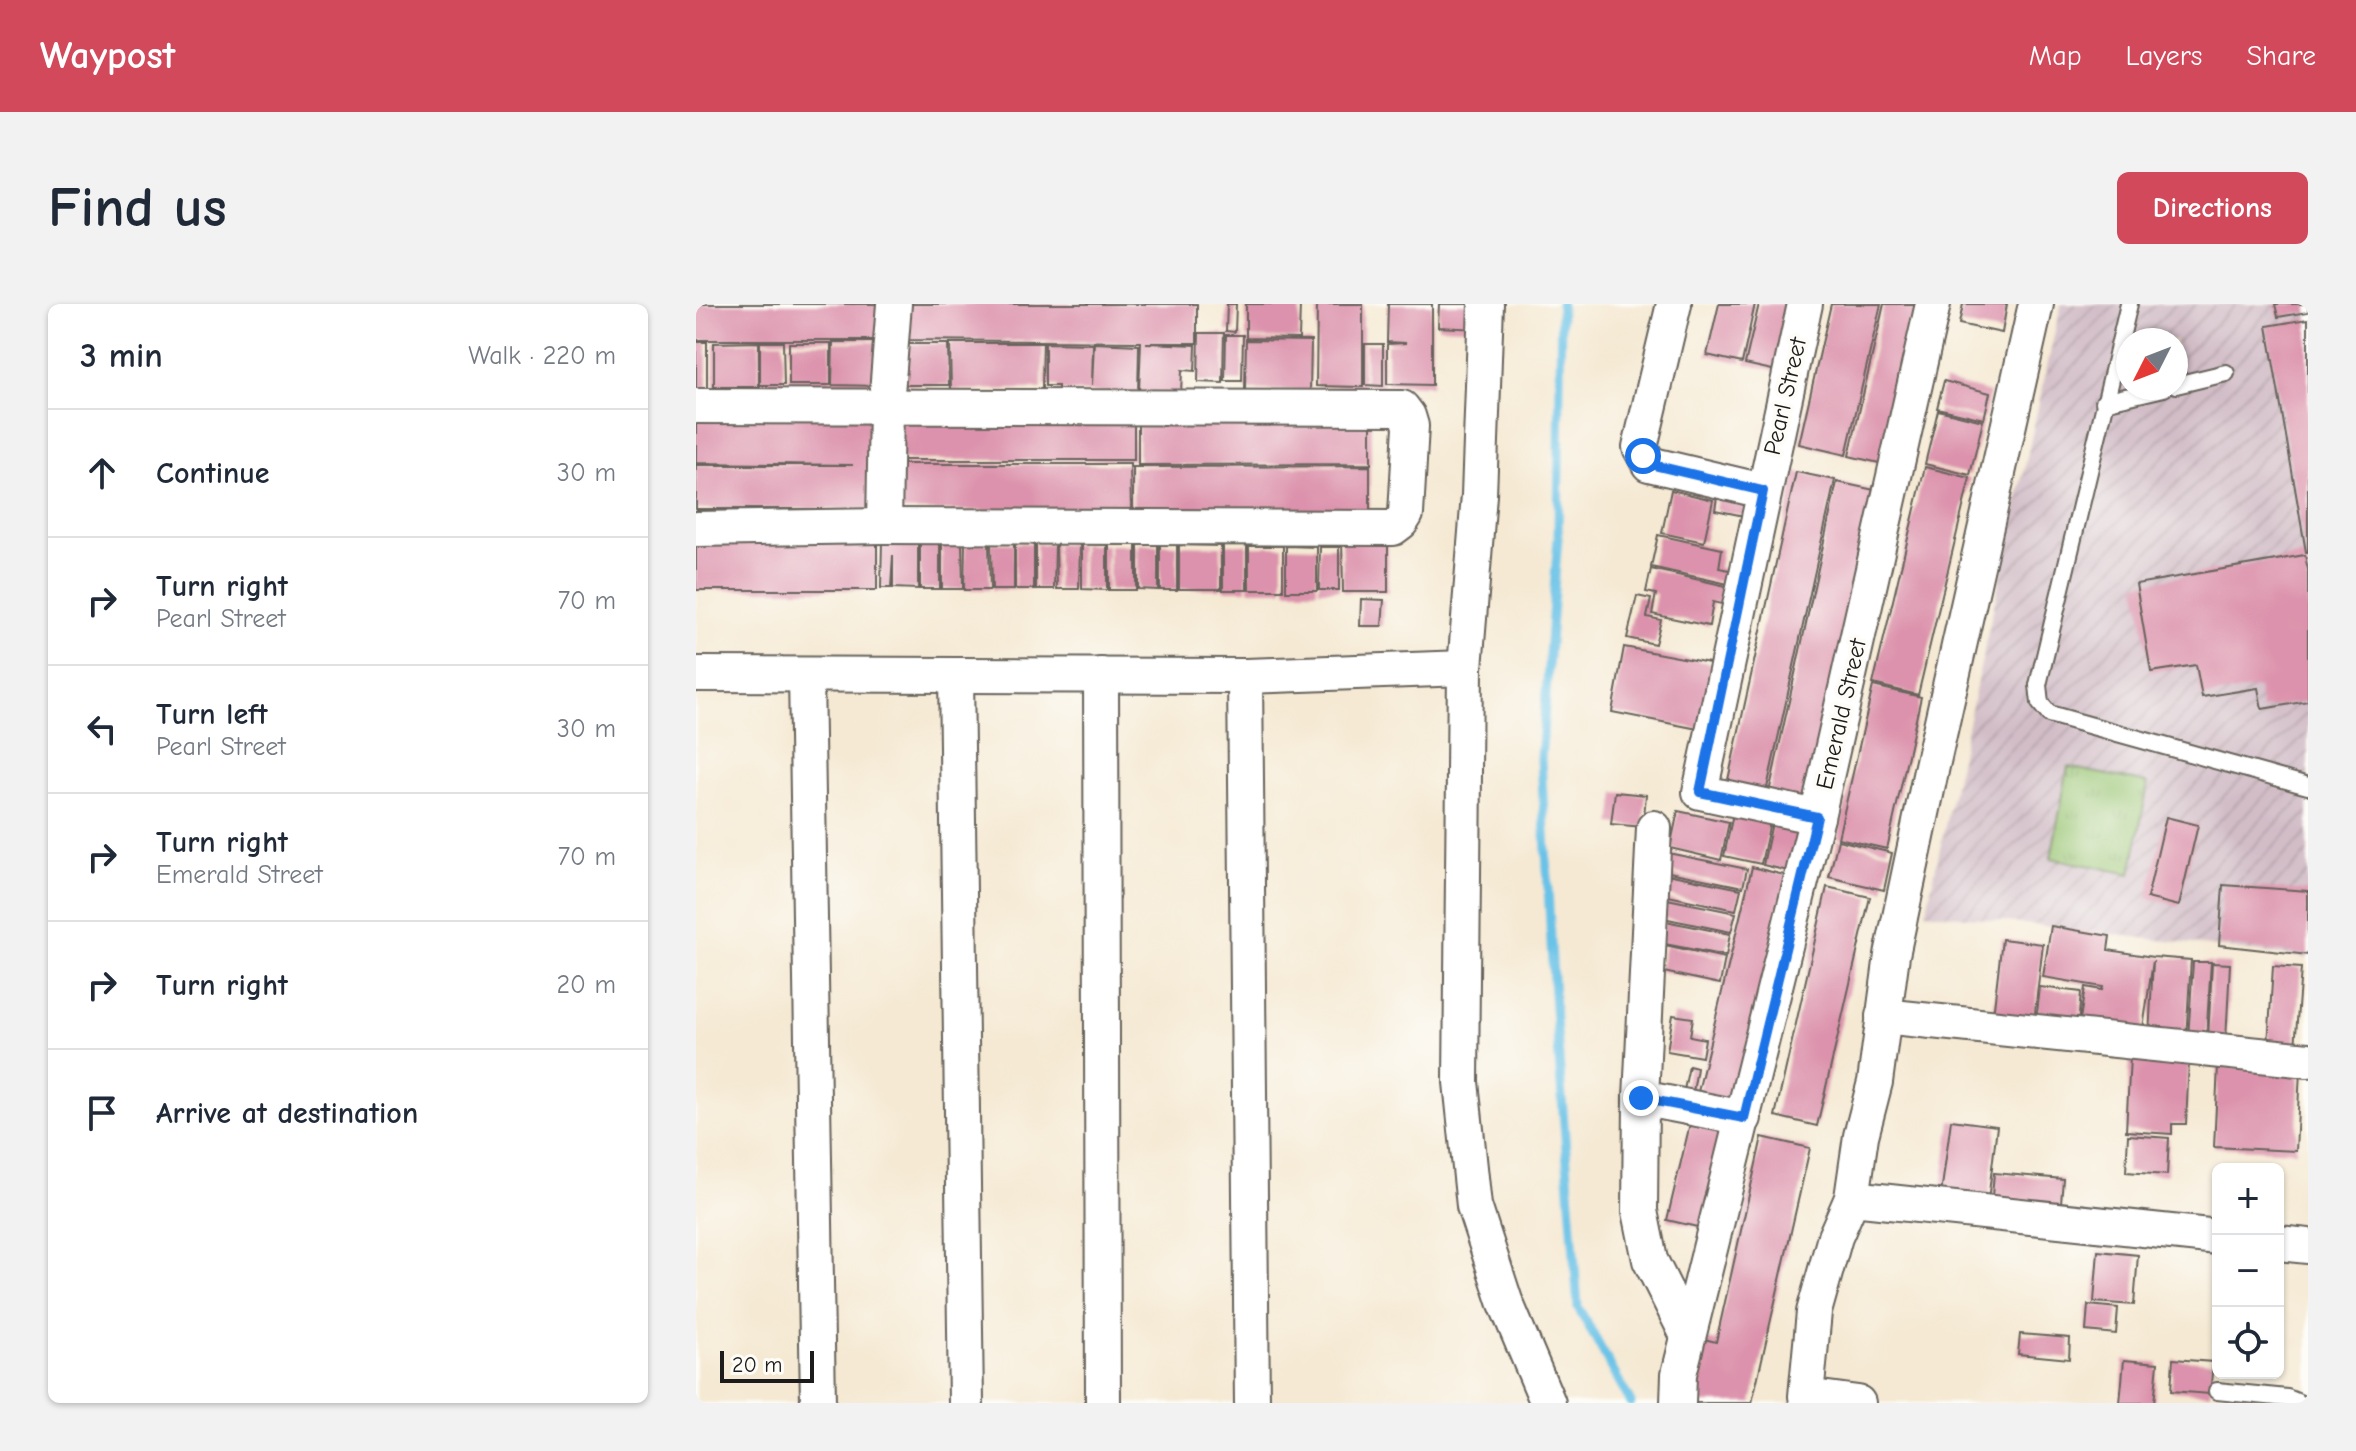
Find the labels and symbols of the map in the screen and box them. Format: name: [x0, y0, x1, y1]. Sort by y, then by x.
north arrow: [2116, 328, 2188, 400]
street label: Pearl Street: [1758, 333, 1812, 457]
route start: [1625, 438, 1661, 474]
street label: Emerald Street: [1810, 635, 1872, 792]
route end: [1623, 1080, 1659, 1116]
scale bar: [720, 1347, 814, 1383]

